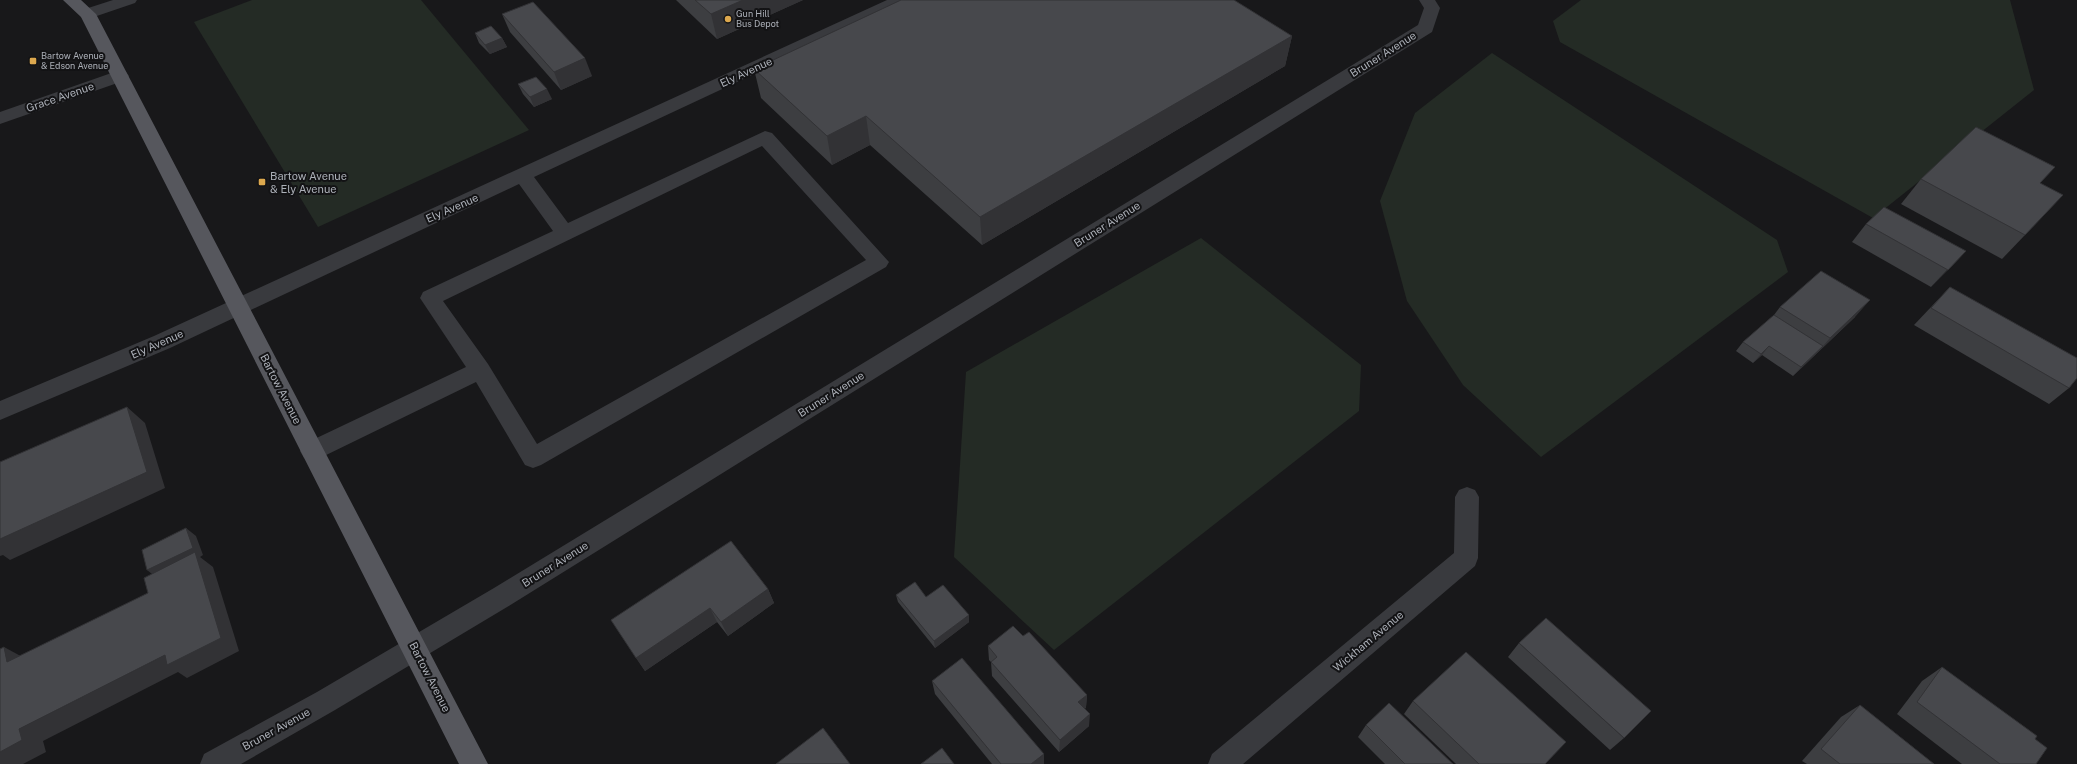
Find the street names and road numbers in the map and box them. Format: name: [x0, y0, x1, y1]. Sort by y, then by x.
street label: Bruner Avenue: [1348, 29, 1418, 79]
street label: Ely Avenue: [718, 55, 774, 89]
street label: Grace Avenue: [25, 80, 95, 114]
street label: Ely Avenue: [424, 191, 480, 225]
street label: Bruner Avenue: [1072, 199, 1142, 249]
street label: Ely Avenue: [129, 327, 185, 361]
street label: Bartow Avenue: [258, 352, 304, 426]
street label: Bruner Avenue: [796, 369, 866, 419]
street label: Bruner Avenue: [520, 539, 590, 589]
street label: Wickham Avenue: [1331, 608, 1405, 674]
street label: Bartow Avenue: [407, 640, 453, 714]
street label: Bruner Avenue: [240, 705, 312, 753]

